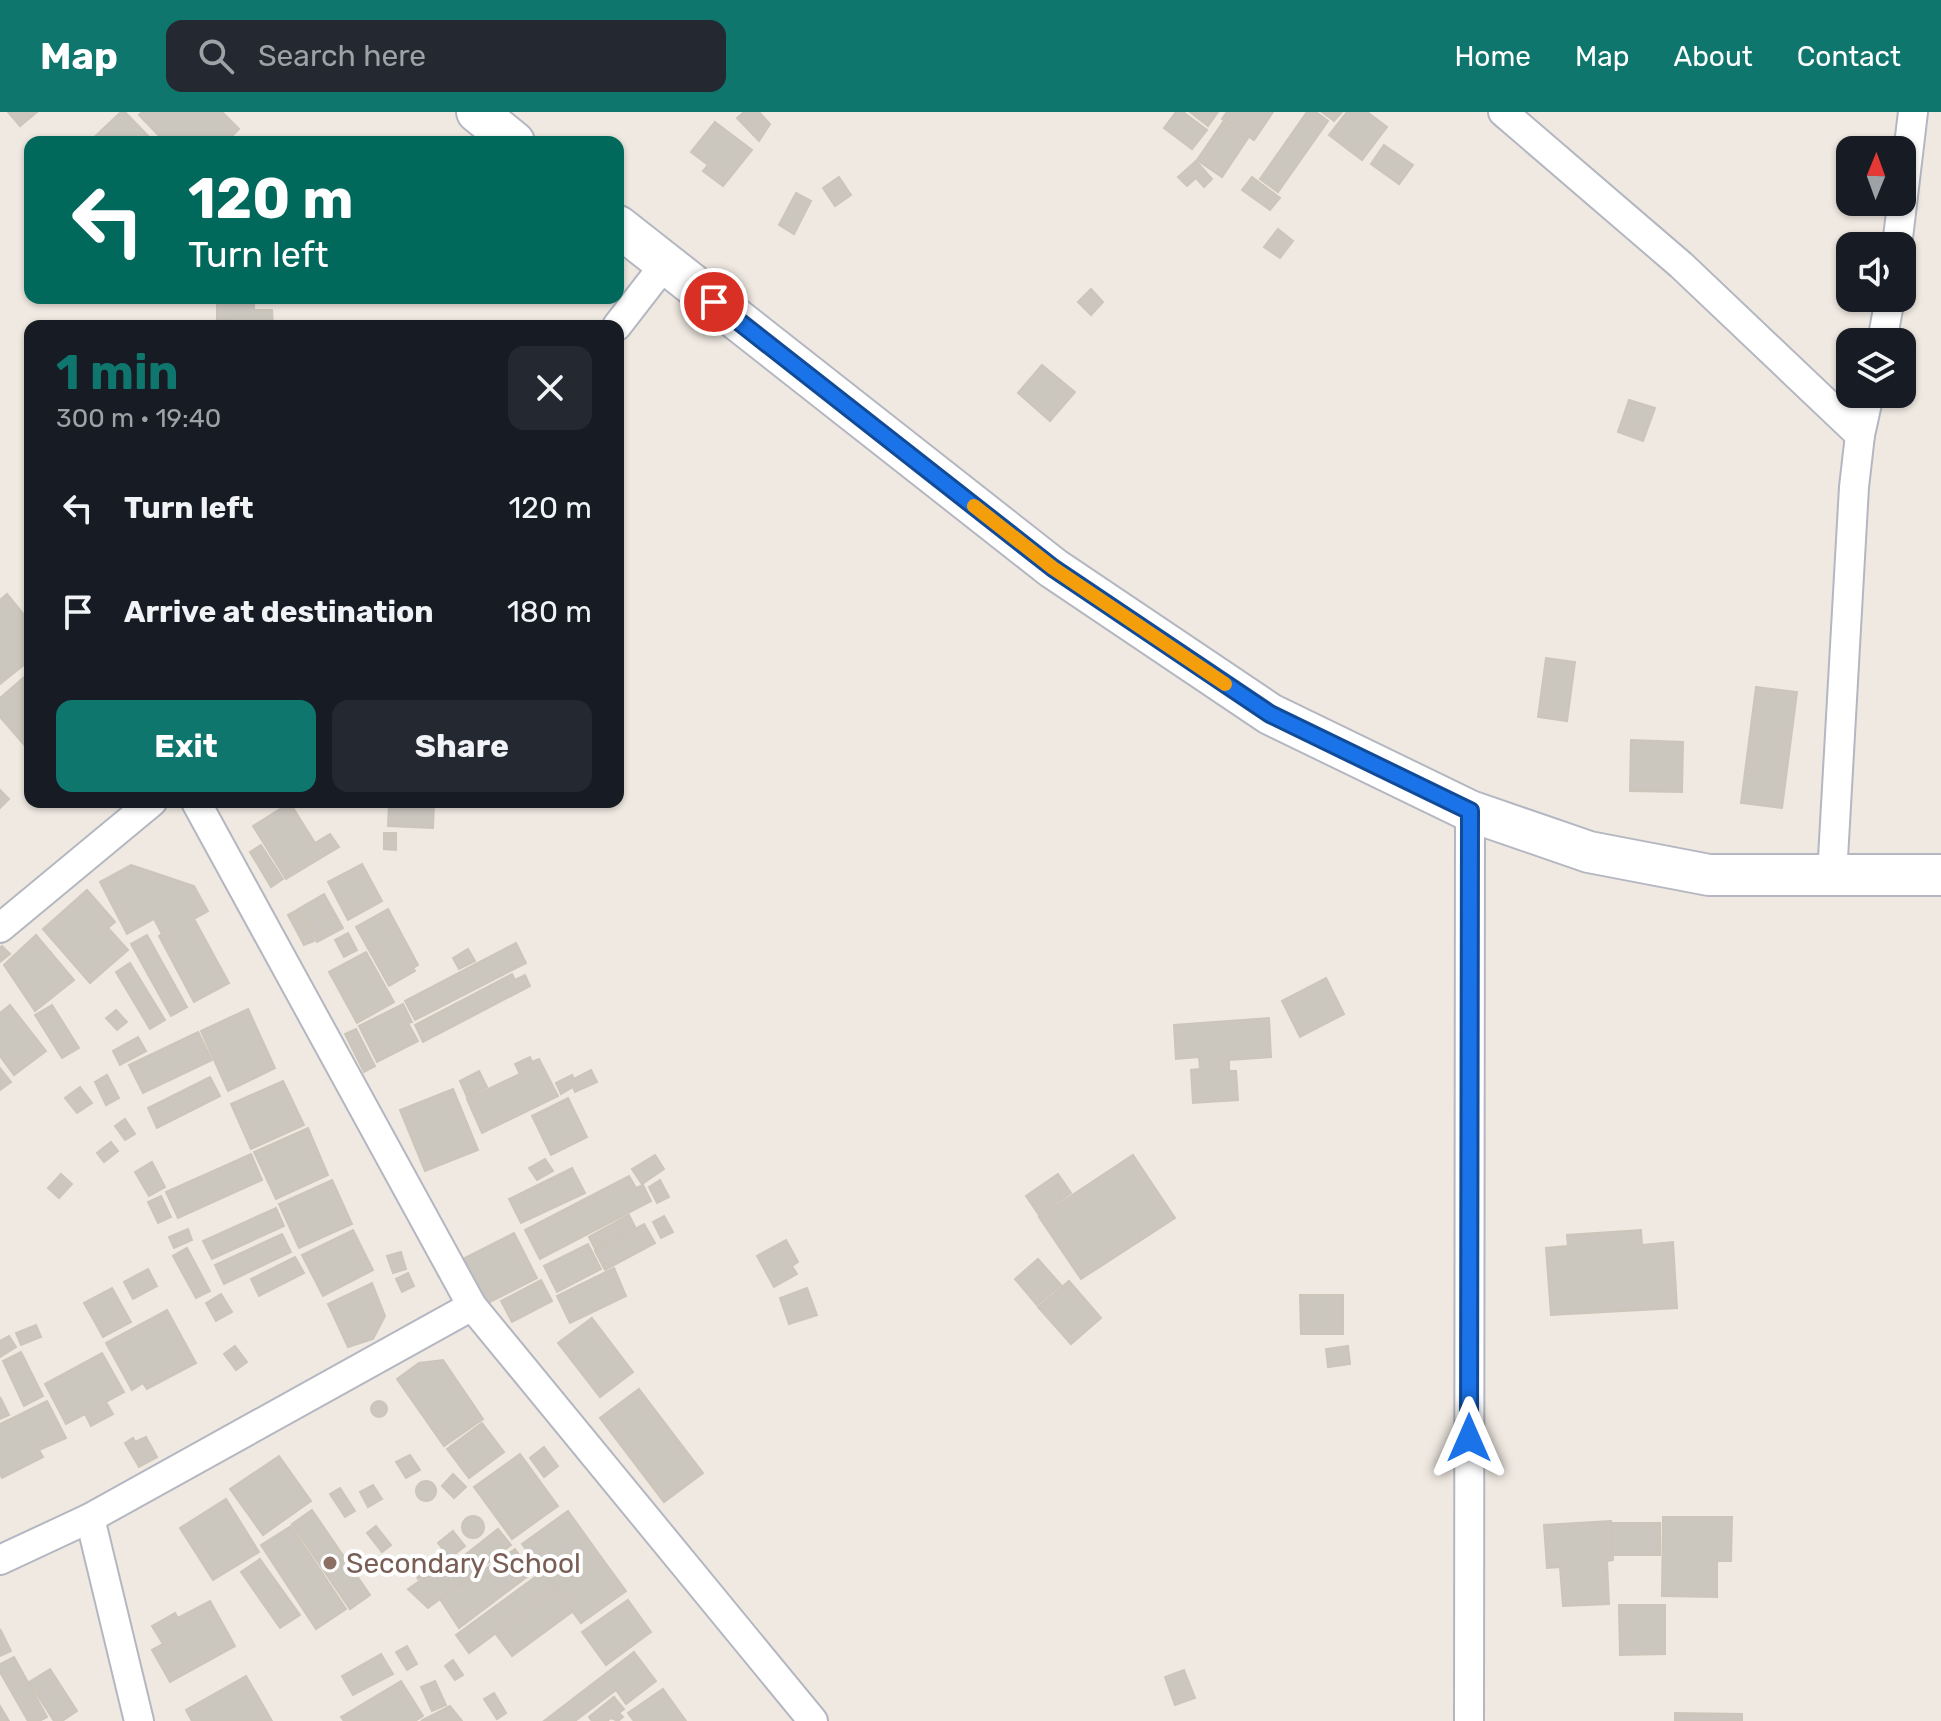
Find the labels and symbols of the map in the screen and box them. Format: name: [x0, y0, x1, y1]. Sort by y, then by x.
north arrow: [1836, 136, 1916, 216]
pin: [680, 268, 748, 336]
position arrow: [1427, 1396, 1511, 1480]
place label: Secondary School: [346, 1547, 581, 1580]
marker: Secondary School: [321, 1554, 339, 1572]

